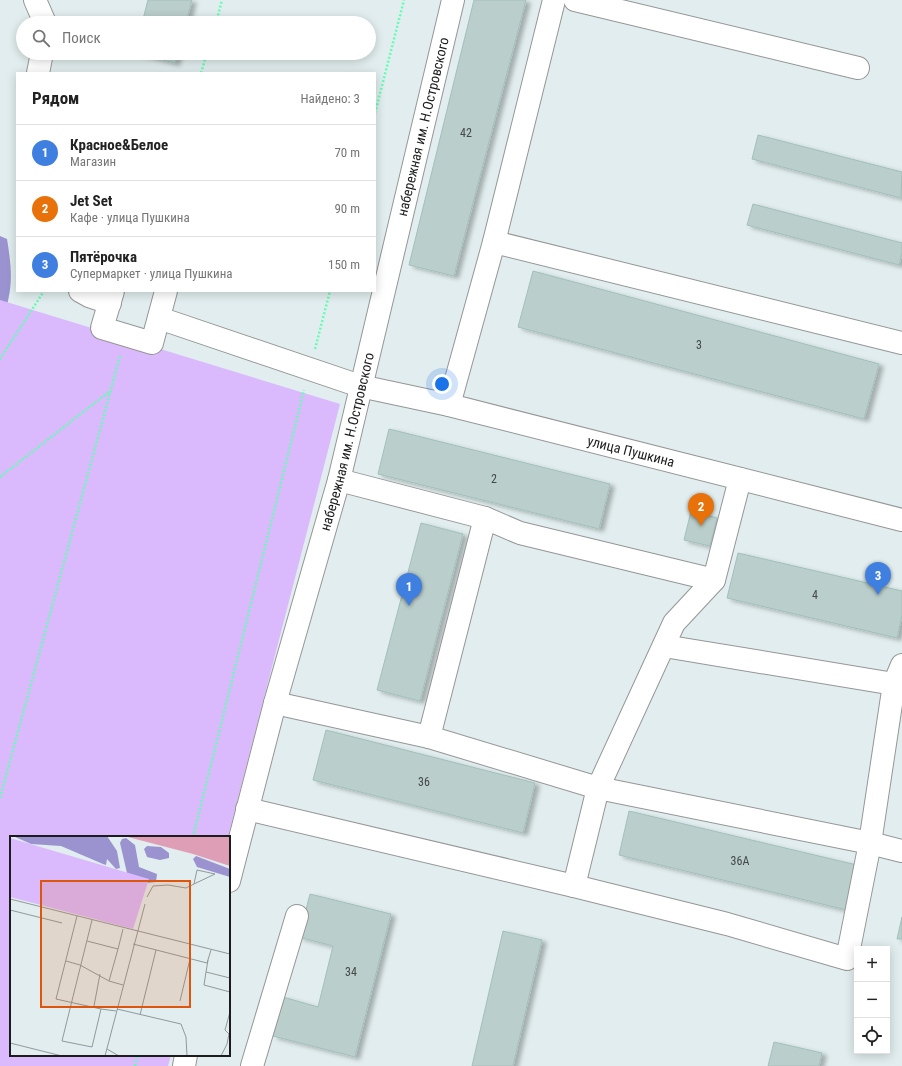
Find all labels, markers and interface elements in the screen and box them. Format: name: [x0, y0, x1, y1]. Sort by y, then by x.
search box: [16, 16, 376, 60]
icon: search: [30, 27, 52, 49]
text: Поиск: [62, 29, 101, 47]
street label: набережная им. Н.Островского: [394, 36, 452, 218]
text: Рядом: [32, 88, 79, 108]
text: Найдено: 3: [300, 91, 360, 106]
house number: 42: [460, 126, 472, 140]
text: Красное&Белое: [70, 136, 168, 154]
text: 1: [42, 145, 48, 160]
text: 70 m: [334, 145, 360, 160]
text: Магазин: [70, 154, 116, 169]
text: Jet Set: [70, 192, 112, 210]
text: 2: [42, 201, 48, 216]
text: 90 m: [334, 201, 360, 216]
text: Кафе · улица Пушкина: [70, 210, 190, 225]
text: Пятёрочка: [70, 248, 137, 266]
text: 3: [42, 257, 48, 272]
text: 150 m: [328, 257, 360, 272]
text: Супермаркет · улица Пушкина: [70, 266, 233, 281]
house number: 3: [696, 338, 702, 352]
street label: набережная им. Н.Островского: [317, 351, 377, 533]
your location: [432, 374, 452, 394]
street label: улица Пушкина: [586, 432, 676, 470]
house number: 2: [491, 472, 497, 486]
pin: 2: [688, 493, 714, 526]
pin: 3: [865, 562, 891, 595]
pin: 1: [396, 573, 422, 606]
house number: 4: [812, 588, 818, 602]
house number: 36: [418, 775, 430, 789]
inset map: [10, 836, 230, 1056]
house number: 36А: [731, 854, 749, 868]
map controls: [854, 946, 890, 1054]
button: +: [854, 946, 890, 982]
house number: 34: [345, 965, 357, 979]
button: −: [854, 982, 890, 1018]
button: locate: [854, 1018, 890, 1054]

